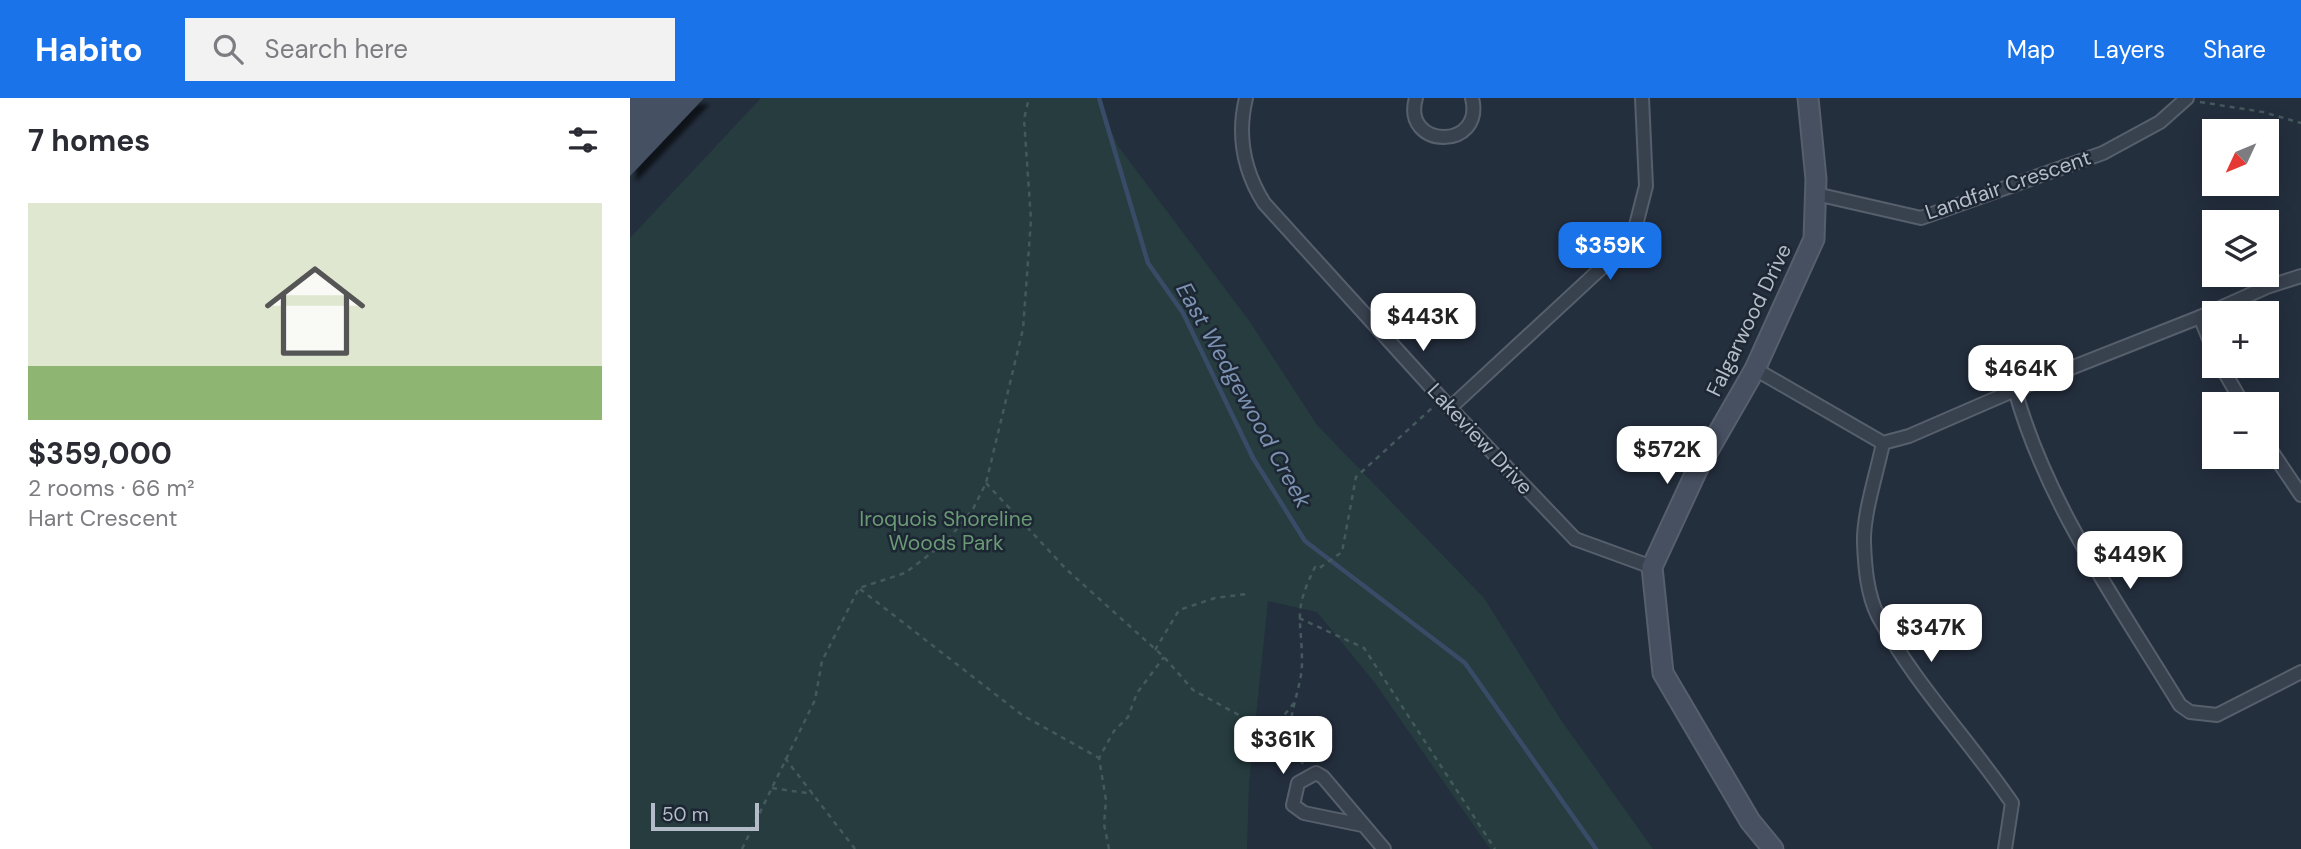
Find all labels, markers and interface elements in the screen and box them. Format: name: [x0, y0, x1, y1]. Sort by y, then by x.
search box: [185, 18, 675, 81]
text: Habito: [35, 28, 143, 71]
icon: search: [209, 30, 247, 68]
text: Search here: [265, 32, 408, 66]
text: Map: [2007, 34, 2055, 65]
text: Layers: [2093, 34, 2165, 65]
text: Share: [2203, 34, 2266, 65]
north arrow: [2202, 119, 2278, 196]
map controls: [2202, 119, 2279, 469]
text: 7 homes: [28, 121, 150, 160]
icon: filters: [564, 121, 602, 159]
street label: Landfair Crescent: [1921, 144, 2095, 226]
button: layers: [2202, 210, 2279, 287]
pin: $359K: [1561, 222, 1659, 282]
text: $359K: [1574, 230, 1646, 260]
street label: Falgarwood Drive: [1700, 239, 1798, 401]
icon: home: [252, 248, 378, 374]
water label: East Wedgewood Creek: [1169, 277, 1319, 513]
pin: $443K: [1374, 294, 1472, 353]
text: $443K: [1387, 301, 1459, 331]
button: +: [2202, 301, 2279, 378]
pin: $464K: [1972, 345, 2070, 405]
text: $464K: [1984, 353, 2058, 383]
street label: Lakeview Drive: [1421, 377, 1539, 501]
button: −: [2202, 392, 2279, 469]
pin: $572K: [1618, 426, 1716, 486]
text: $359,000: [28, 434, 172, 473]
text: $572K: [1633, 434, 1701, 464]
text: 2 rooms · 66 m²: [28, 473, 195, 503]
text: Hart Crescent: [28, 503, 177, 533]
park label: Iroquois Shoreline Woods Park: [859, 505, 1033, 557]
pin: $449K: [2081, 532, 2179, 591]
text: $449K: [2093, 539, 2167, 569]
pin: $347K: [1882, 604, 1980, 664]
text: $347K: [1896, 612, 1966, 642]
pin: $361K: [1234, 716, 1332, 776]
text: $361K: [1250, 724, 1316, 754]
scale bar: [651, 800, 760, 832]
text: 50 m: [662, 802, 709, 827]

